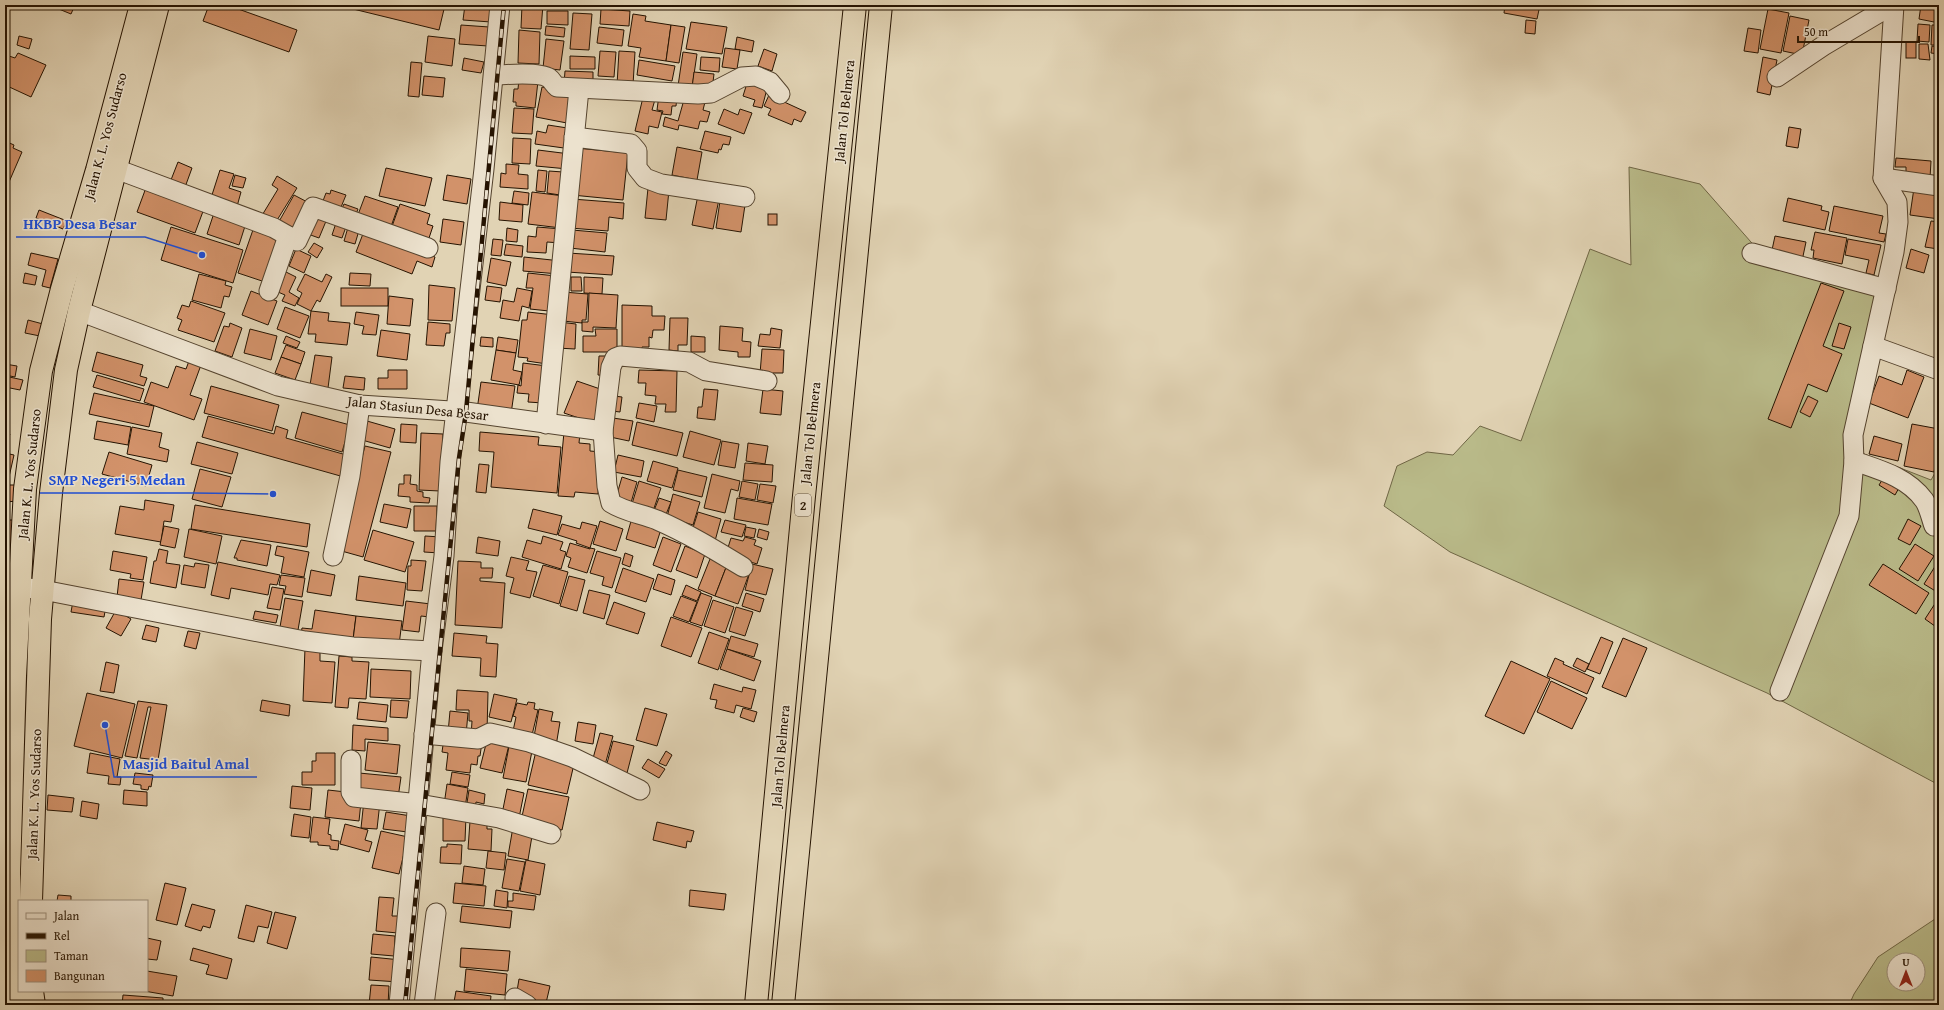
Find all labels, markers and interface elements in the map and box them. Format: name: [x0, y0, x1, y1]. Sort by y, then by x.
scale bar: [1798, 18, 1919, 44]
text: 50 m: [1804, 23, 1828, 40]
street label: Jalan Tol Belmera: [828, 59, 859, 165]
street label: Jalan K. L. Yos Sudarso: [78, 70, 132, 204]
callout: HKBP Desa Besar: [16, 210, 145, 237]
text: HKBP Desa Besar: [23, 213, 137, 234]
street label: Jalan Tol Belmera: [794, 381, 825, 487]
street label: Jalan Stasiun Desa Besar: [345, 390, 490, 425]
street label: Jalan K. L. Yos Sudarso: [12, 408, 46, 542]
callout: SMP Negeri 5 Medan: [40, 466, 193, 493]
text: SMP Negeri 5 Medan: [49, 469, 186, 490]
road number: 2: [795, 494, 811, 516]
street label: Jalan Tol Belmera: [765, 704, 794, 810]
street label: Jalan K. L. Yos Sudarso: [22, 728, 46, 862]
callout: Masjid Baitul Amal: [114, 750, 257, 777]
text: Masjid Baitul Amal: [123, 753, 250, 774]
legend: [18, 900, 148, 992]
text: Jalan: [52, 907, 79, 924]
text: Rel: [54, 927, 71, 944]
text: Taman: [54, 947, 88, 964]
north arrow: [1886, 952, 1926, 992]
text: U: [1902, 954, 1910, 970]
text: Bangunan: [54, 967, 105, 984]

